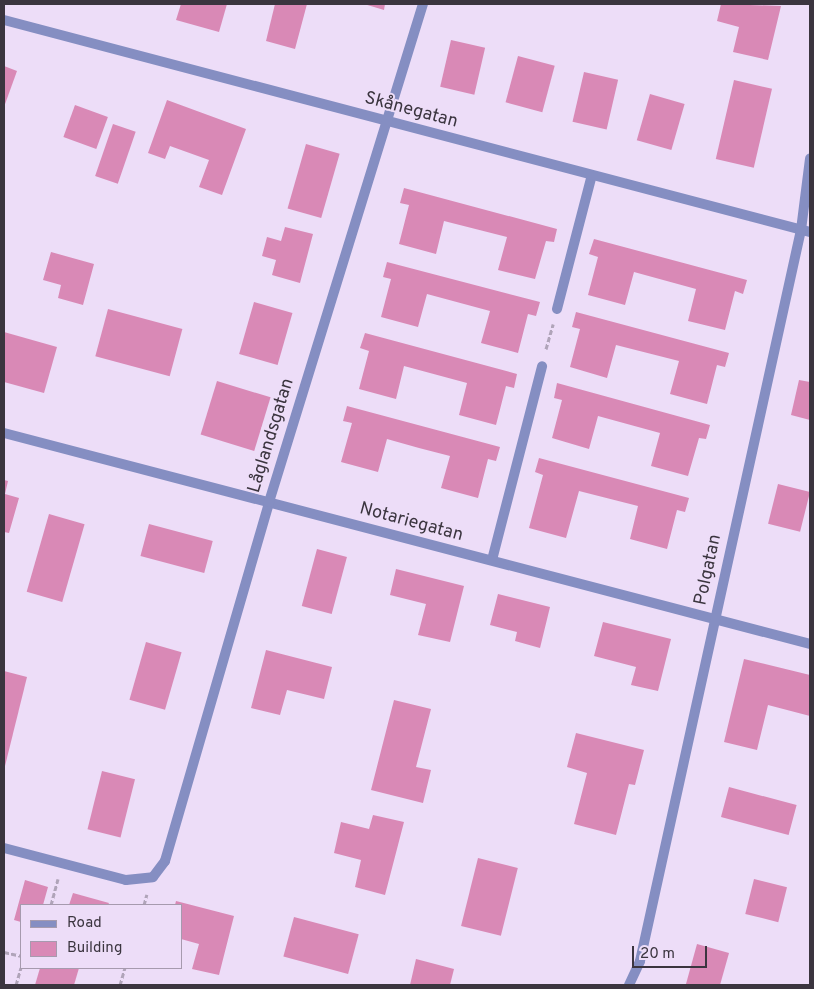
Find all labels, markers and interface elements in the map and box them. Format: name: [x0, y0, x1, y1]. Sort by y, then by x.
street label: Skånegatan: [362, 88, 460, 134]
street label: Låglandsgatan: [244, 376, 300, 496]
street label: Notariegatan: [357, 499, 465, 547]
street label: Polgatan: [691, 533, 727, 607]
legend: [20, 904, 182, 969]
text: Road: [67, 914, 102, 933]
scale bar: [634, 936, 709, 968]
text: Building: [67, 939, 122, 958]
text: 20 m: [640, 945, 675, 964]

